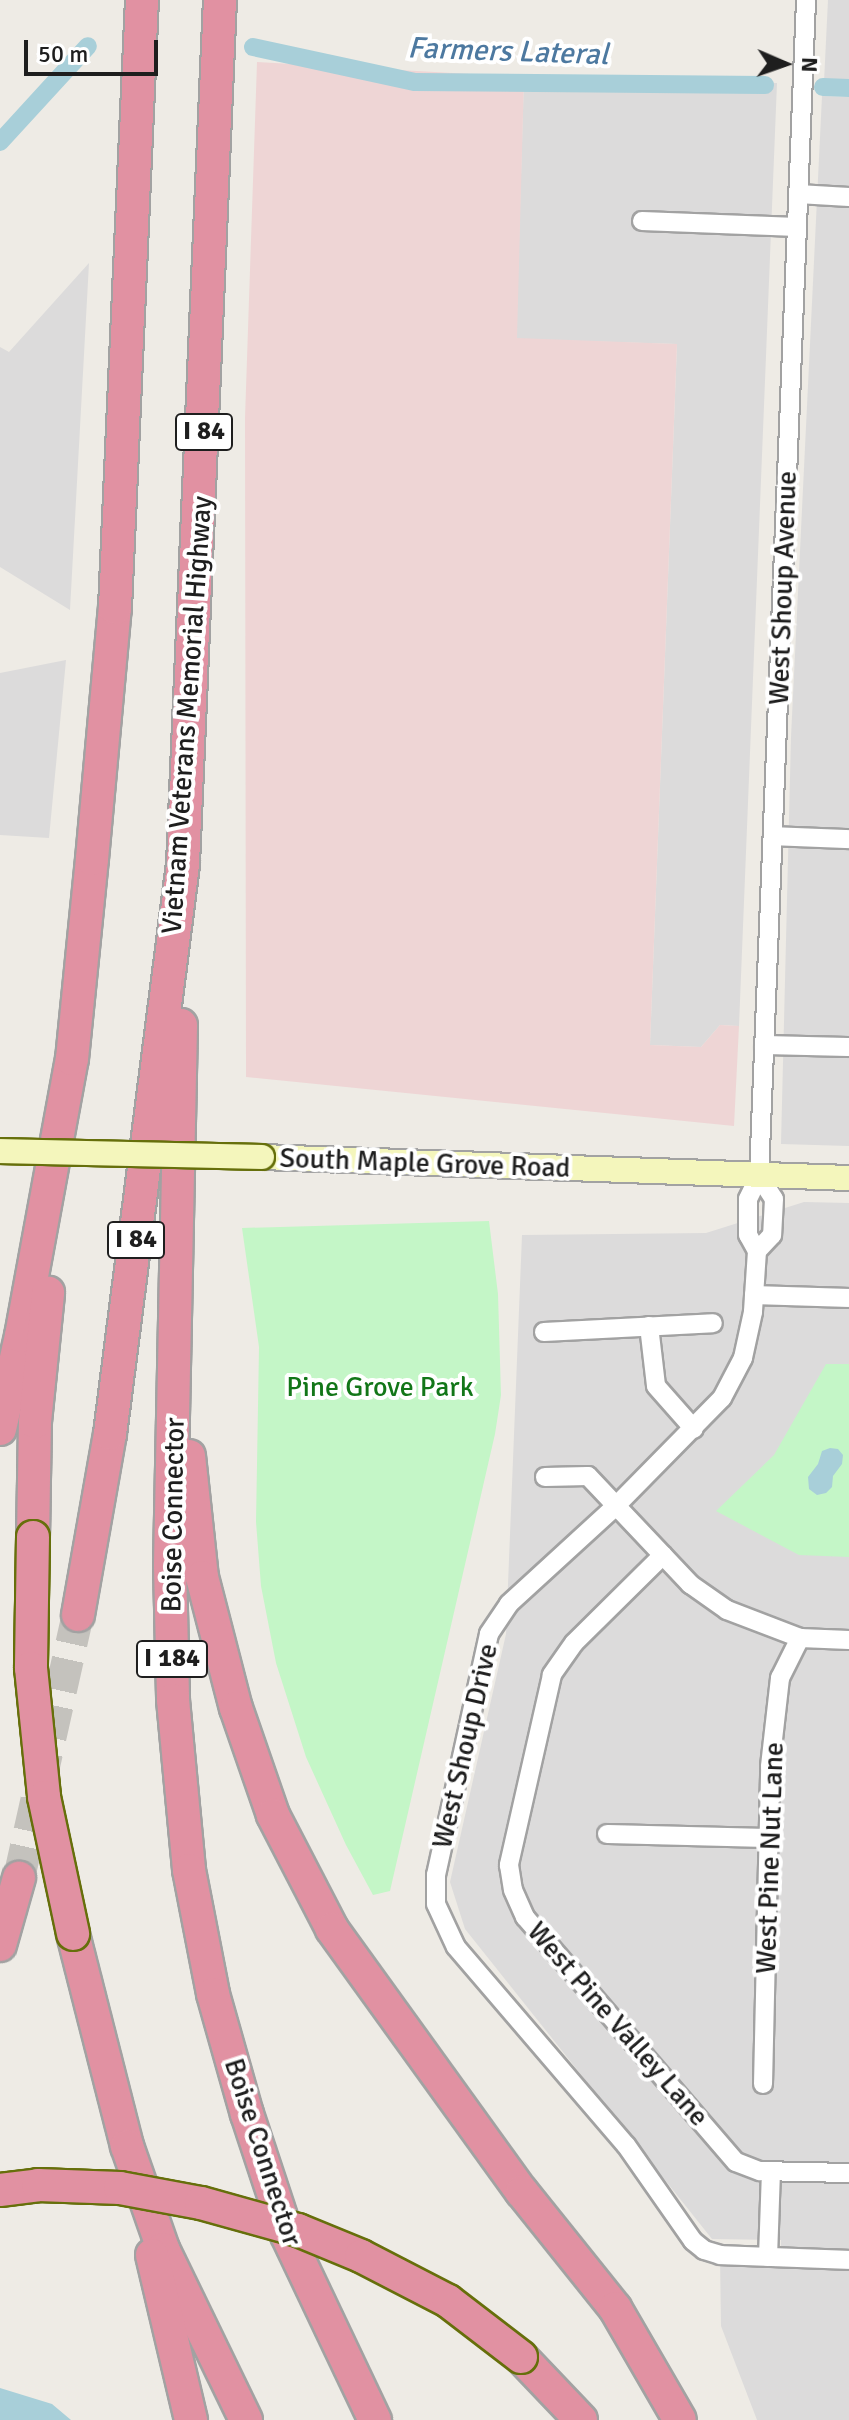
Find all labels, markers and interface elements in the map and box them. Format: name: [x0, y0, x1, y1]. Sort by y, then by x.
scale bar: [28, 24, 162, 74]
north arrow: [745, 24, 825, 104]
water label: Farmers Lateral: [407, 31, 609, 73]
text: 50 m: [38, 39, 88, 69]
text: N: [796, 57, 823, 73]
road number: I 84: [174, 410, 234, 454]
street label: West Shoup Avenue: [762, 470, 804, 706]
street label: Vietnam Veterans Memorial Highway: [155, 495, 219, 935]
street label: South Maple Grove Road: [279, 1141, 571, 1185]
road number: I 84: [106, 1218, 166, 1262]
park label: Pine Grove Park: [286, 1370, 474, 1404]
street label: Boise Connector: [155, 1417, 191, 1613]
road number: I 184: [134, 1637, 210, 1681]
street label: West Shoup Drive: [425, 1640, 505, 1852]
street label: West Pine Nut Lane: [749, 1741, 791, 1975]
street label: West Pine Valley Lane: [520, 1915, 716, 2133]
street label: Boise Connector: [217, 2054, 309, 2250]

